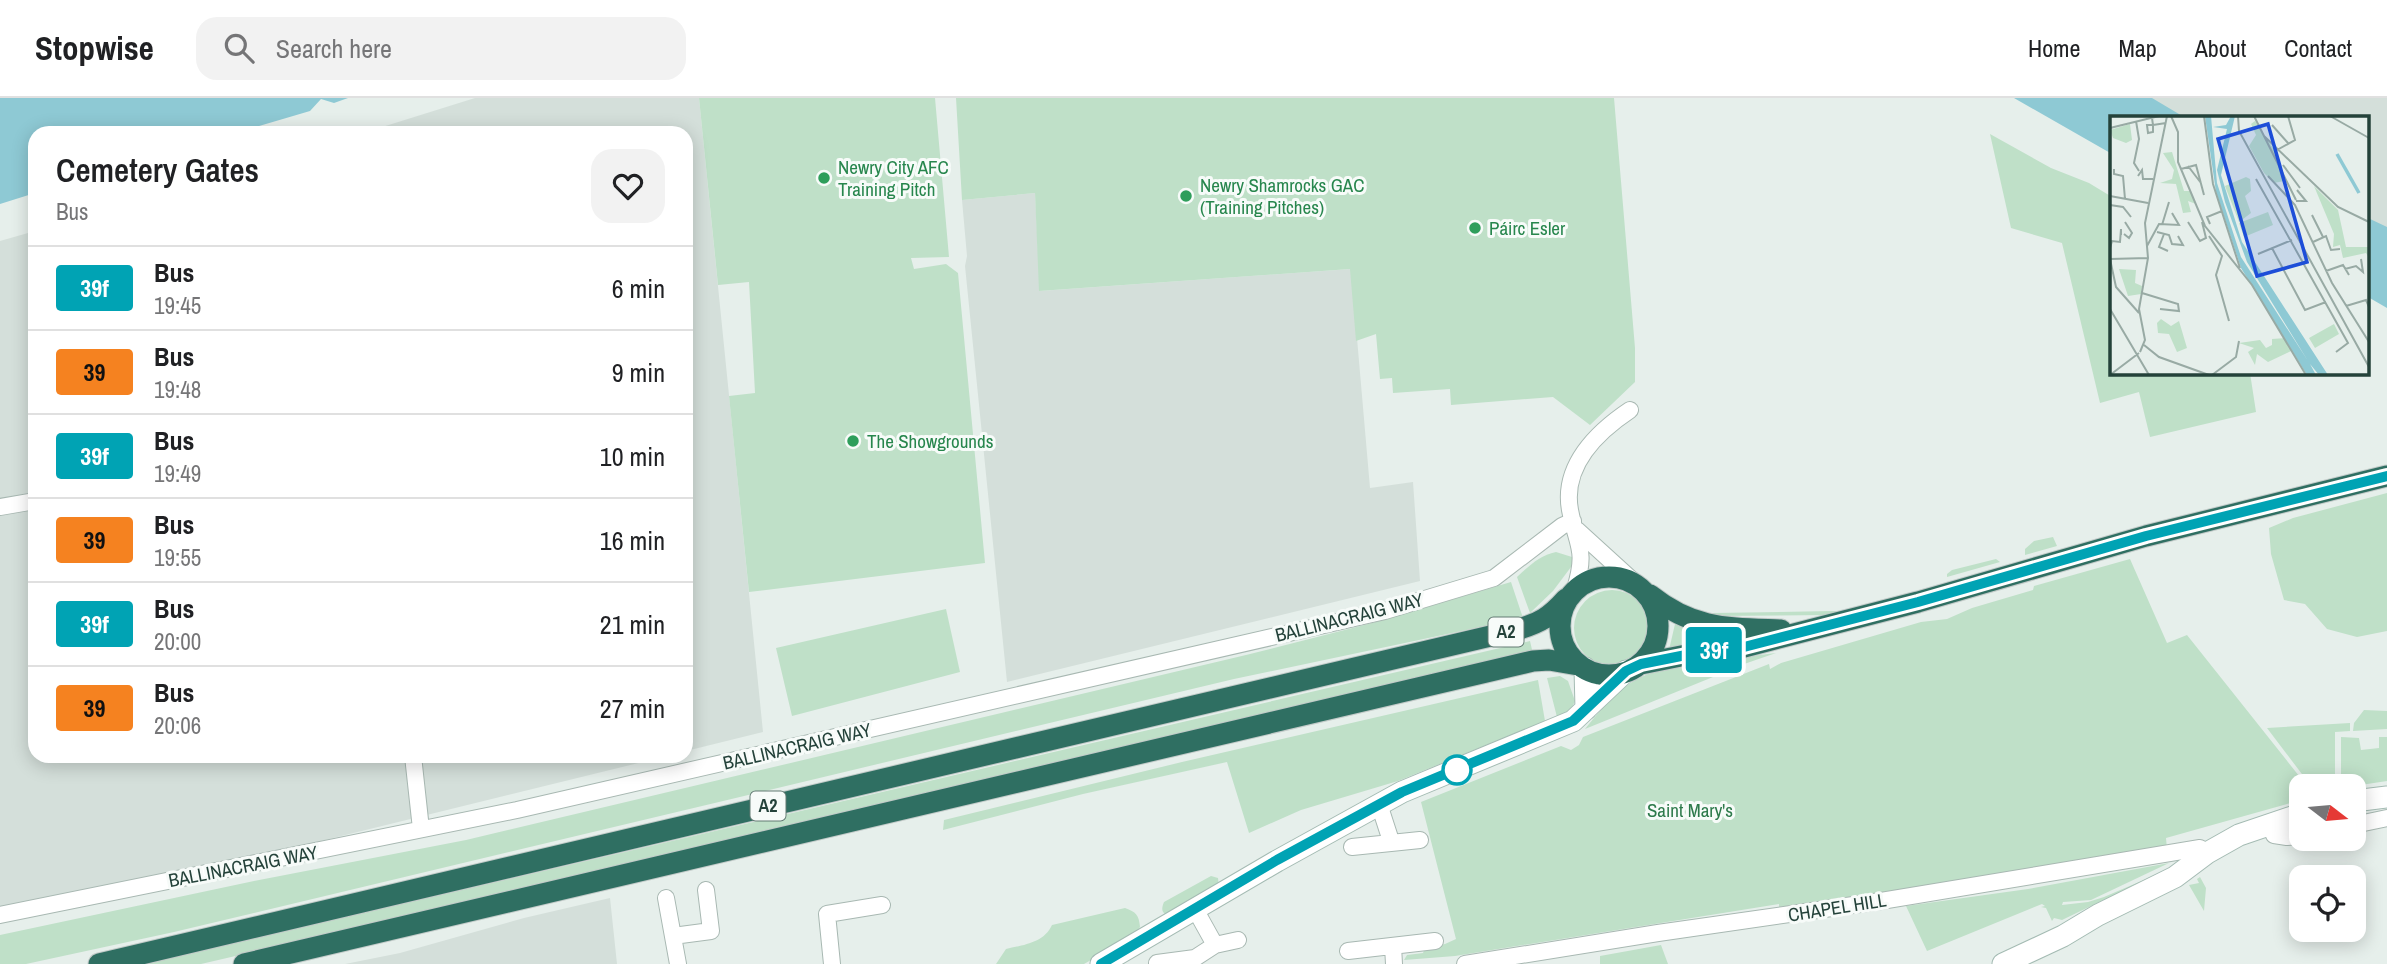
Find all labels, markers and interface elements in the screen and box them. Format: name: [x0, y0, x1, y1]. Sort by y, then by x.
search box: [196, 17, 686, 80]
text: Stopwise: [35, 26, 154, 70]
icon: search: [220, 29, 258, 67]
text: Search here: [276, 31, 392, 66]
text: Home: [2028, 32, 2080, 64]
text: Map: [2118, 32, 2157, 64]
text: About: [2195, 32, 2246, 64]
text: Contact: [2284, 32, 2352, 64]
inset map: [2110, 116, 2370, 374]
text: Cemetery Gates: [56, 148, 259, 192]
button: heart: [591, 149, 665, 223]
place label: Newry City AFC Training Pitch: [838, 154, 949, 202]
marker: Newry City AFC Training Pitch: [816, 170, 832, 186]
place label: Newry Shamrocks GAC (Training Pitches): [1200, 172, 1364, 220]
marker: Newry Shamrocks GAC (Training Pitches): [1178, 188, 1194, 204]
text: Bus: [56, 196, 89, 227]
place label: Páirc Esler: [1489, 215, 1566, 241]
marker: Páirc Esler: [1467, 220, 1483, 236]
text: Bus: [154, 255, 194, 290]
text: 6 min: [612, 271, 665, 306]
text: 39f: [80, 272, 109, 304]
text: 19:45: [154, 290, 201, 321]
text: Bus: [154, 339, 194, 374]
text: 9 min: [612, 355, 665, 390]
text: 39: [84, 356, 105, 388]
text: 19:48: [154, 374, 201, 405]
text: Bus: [154, 423, 194, 458]
place label: The Showgrounds: [867, 428, 994, 454]
marker: The Showgrounds: [845, 433, 861, 449]
text: 10 min: [600, 439, 665, 474]
text: 39f: [80, 440, 109, 472]
text: 19:49: [154, 458, 201, 489]
text: Bus: [154, 507, 194, 542]
text: 16 min: [600, 523, 665, 558]
text: 39: [84, 524, 105, 556]
text: 19:55: [154, 542, 201, 573]
street label: BALLINACRAIG WAY: [1272, 586, 1426, 648]
text: Bus: [154, 591, 194, 626]
text: 21 min: [600, 607, 665, 642]
text: 39f: [80, 608, 109, 640]
road number: A2: [1488, 618, 1524, 646]
text: 20:00: [154, 626, 201, 657]
line badge: 39f: [1674, 627, 1754, 673]
text: 39f: [1700, 634, 1728, 666]
text: Bus: [154, 675, 194, 710]
text: 27 min: [600, 691, 665, 726]
text: 39: [84, 692, 105, 724]
text: 20:06: [154, 710, 201, 741]
street label: BALLINACRAIG WAY: [720, 716, 874, 776]
unlabelled marker: [1442, 755, 1472, 785]
north arrow: [2289, 774, 2366, 850]
map controls: [2289, 774, 2366, 942]
road number: A2: [750, 792, 786, 820]
park label: Saint Mary's: [1647, 797, 1733, 823]
street label: BALLINACRAIG WAY: [166, 839, 320, 893]
button: locate: [2289, 865, 2366, 942]
street label: CHAPEL HILL: [1786, 886, 1888, 928]

